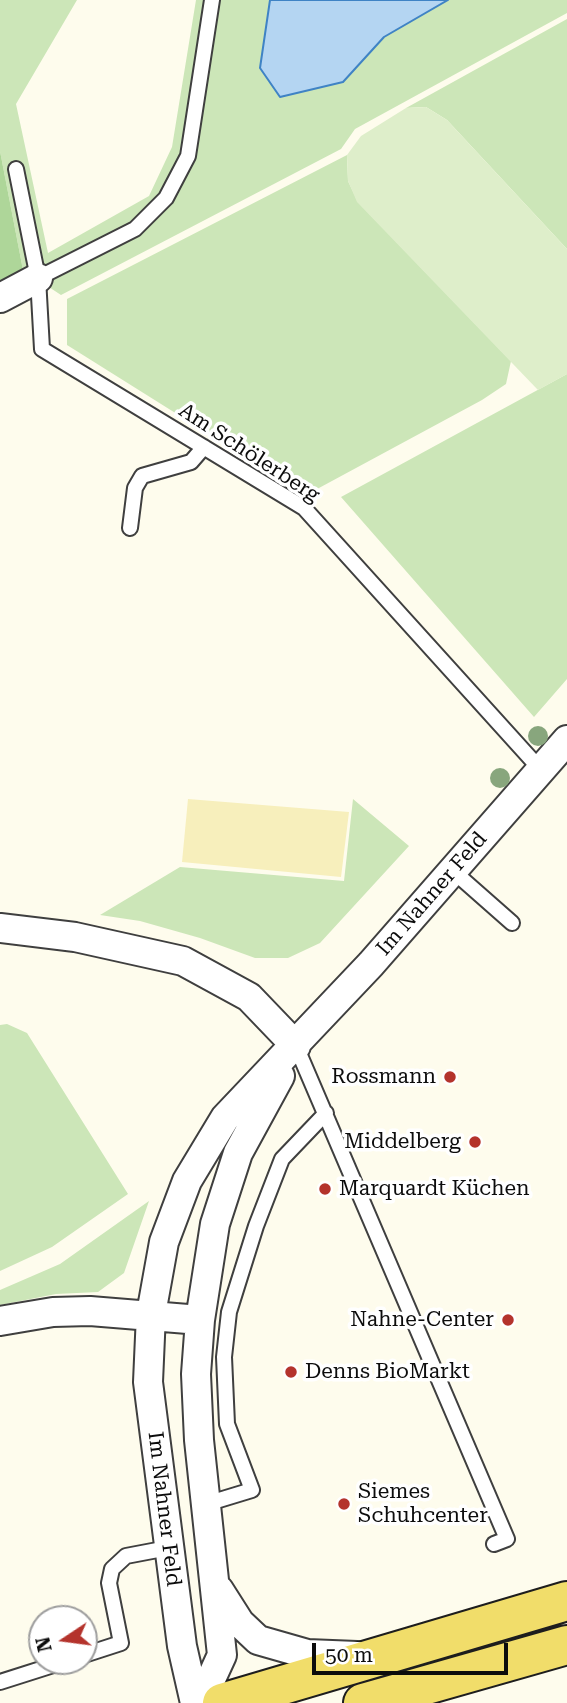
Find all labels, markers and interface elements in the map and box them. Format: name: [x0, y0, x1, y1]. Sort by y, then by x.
street label: Am Schölerberg: [174, 398, 324, 508]
street label: Im Nahner Feld: [371, 827, 493, 961]
place label: Rossmann: [331, 1064, 436, 1090]
marker: Rossmann: [442, 1069, 458, 1085]
place label: Middelberg: [344, 1129, 461, 1155]
marker: Middelberg: [467, 1134, 483, 1150]
place label: Marquardt Küchen: [339, 1176, 530, 1202]
marker: Marquardt Küchen: [317, 1181, 333, 1197]
place label: Nahne-Center: [350, 1307, 494, 1333]
marker: Nahne-Center: [500, 1312, 516, 1328]
place label: Denns BioMarkt: [305, 1359, 470, 1385]
marker: Denns BioMarkt: [283, 1364, 299, 1380]
street label: Im Nahner Feld: [142, 1430, 186, 1588]
place label: Siemes Schuhcenter: [358, 1479, 488, 1529]
marker: Siemes Schuhcenter: [336, 1496, 352, 1512]
north arrow: [28, 1605, 98, 1675]
scale bar: [315, 1630, 511, 1674]
text: N: [31, 1635, 57, 1654]
text: 50 m: [325, 1643, 373, 1667]

